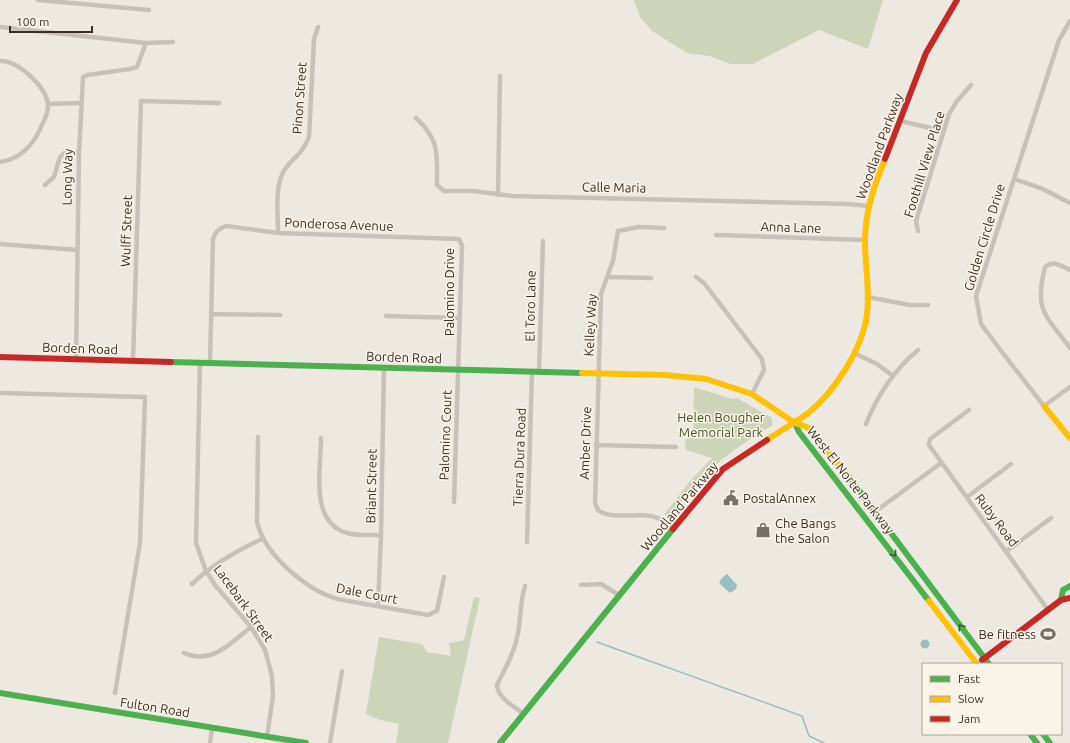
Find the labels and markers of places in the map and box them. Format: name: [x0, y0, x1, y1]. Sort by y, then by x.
public building icon: PostalAnnex: [722, 489, 740, 507]
place label: PostalAnnex: [743, 491, 817, 505]
place label: Che Bangs the Salon: [775, 516, 836, 545]
shop icon: Che Bangs the Salon: [754, 521, 772, 539]
sports icon: Be fitness: [1039, 625, 1057, 643]
place label: Be fitness: [978, 627, 1036, 641]

